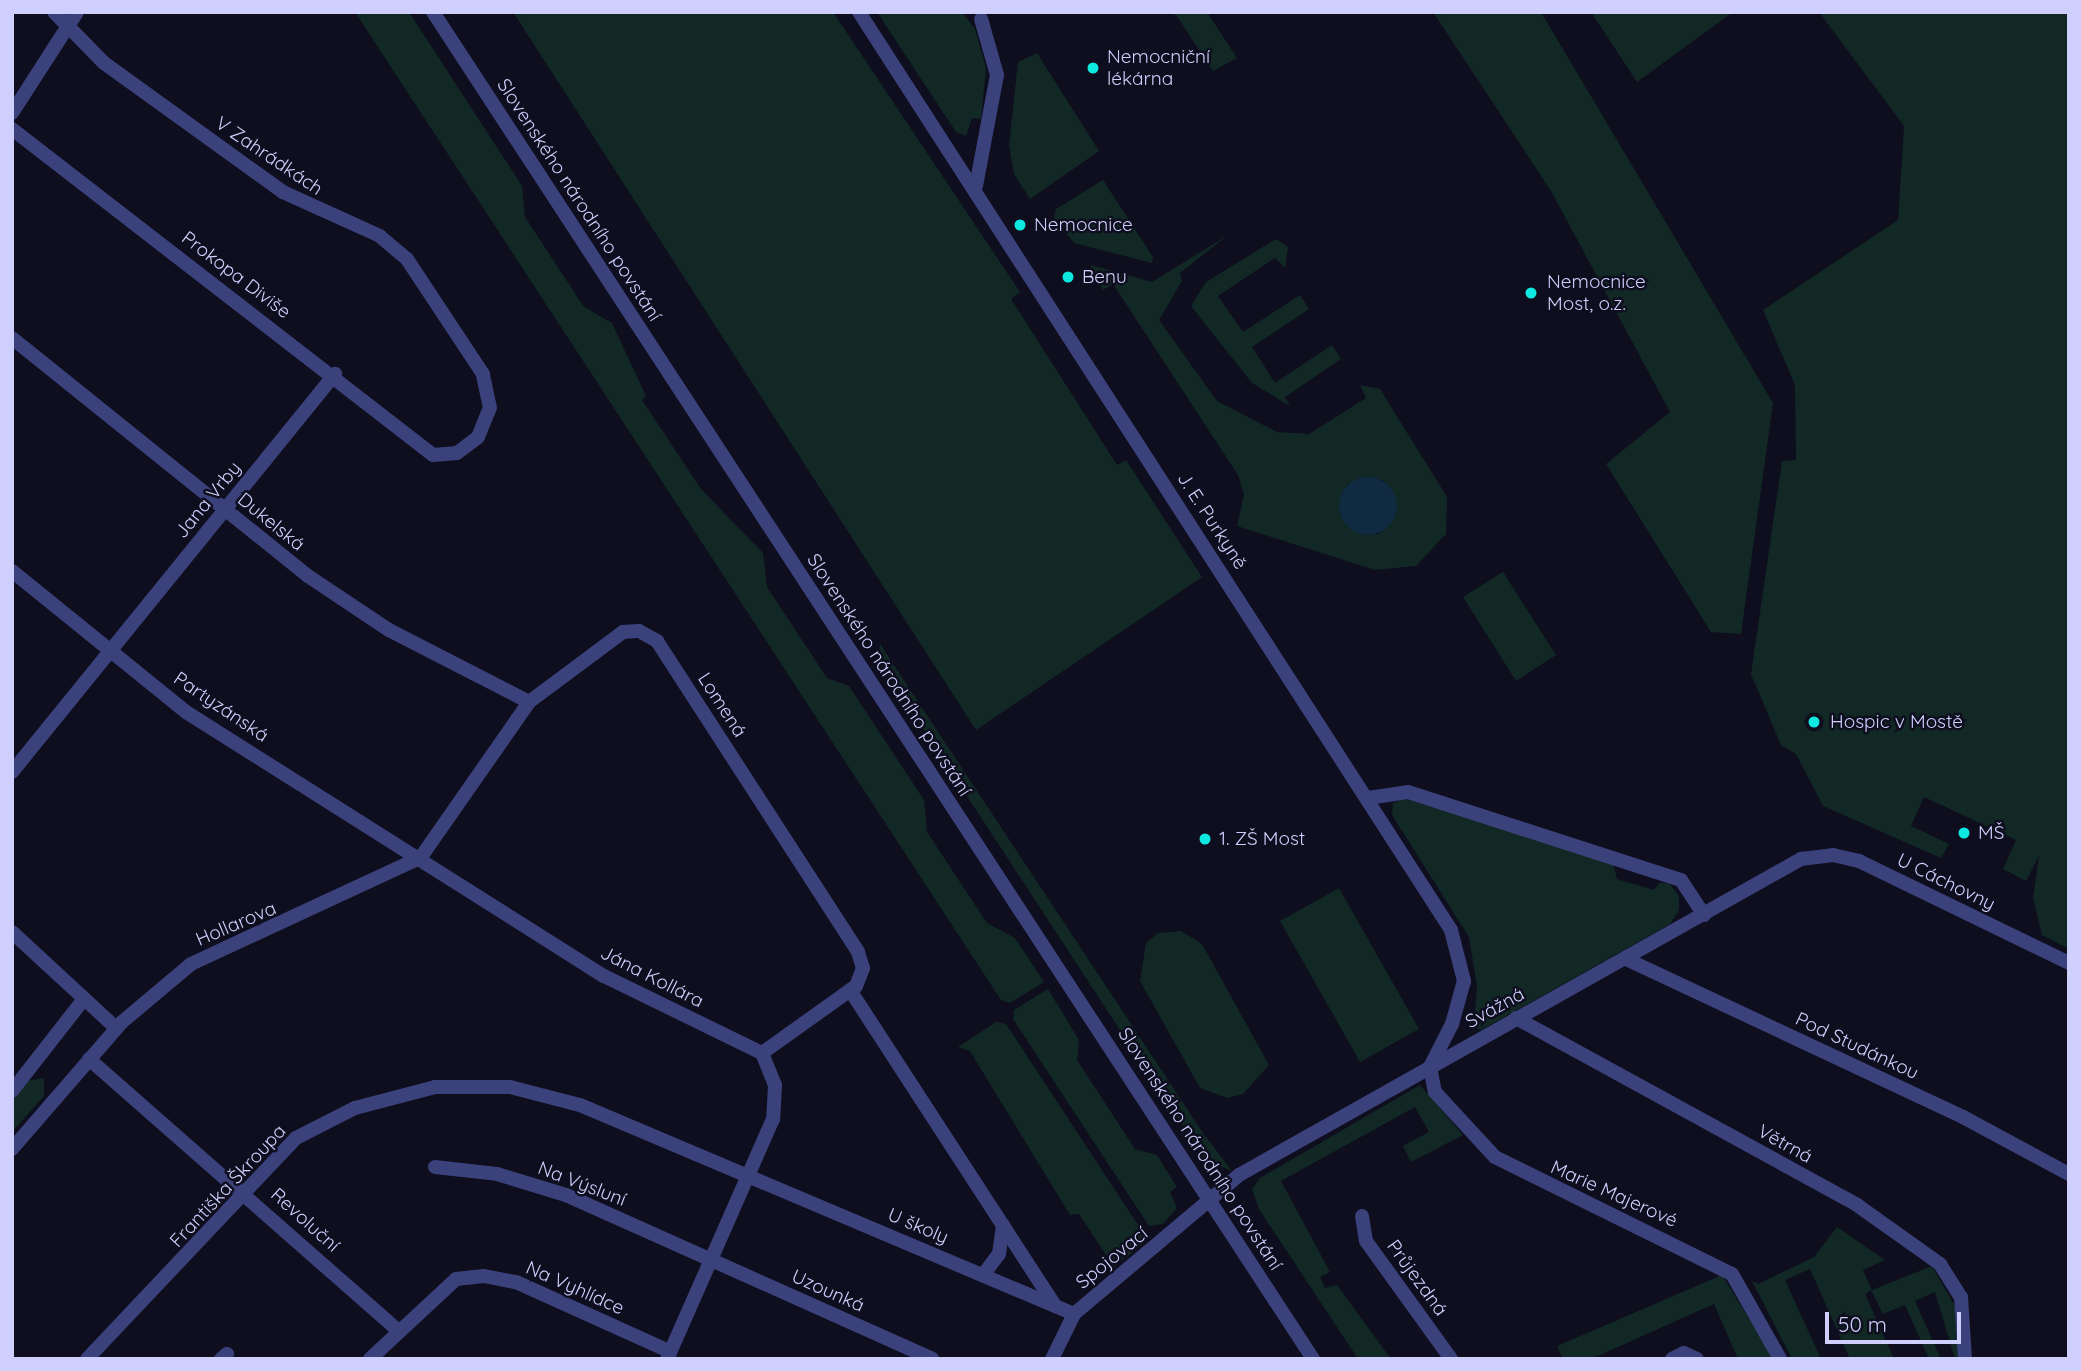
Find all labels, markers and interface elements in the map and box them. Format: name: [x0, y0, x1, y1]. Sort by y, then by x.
place label: Nemocniční lékárna: [1107, 46, 1210, 90]
marker: Nemocniční lékárna: [1085, 60, 1101, 76]
street label: Slovenského národního povstání: [492, 75, 666, 325]
street label: V Zahrádkách: [211, 112, 327, 200]
place label: Nemocnice: [1034, 214, 1133, 236]
marker: Nemocnice: [1012, 217, 1028, 233]
street label: Prokopa Diviše: [177, 227, 295, 323]
place label: Benu: [1082, 266, 1127, 288]
marker: Benu: [1060, 269, 1076, 285]
place label: Nemocnice Most, o.z.: [1547, 271, 1646, 315]
marker: Nemocnice Most, o.z.: [1521, 283, 1541, 303]
street label: Jana Vrby: [170, 457, 246, 543]
street label: J. E. Purkyně: [1172, 468, 1252, 574]
street label: Dukelská: [233, 488, 309, 556]
street label: Slovenského národního povstání: [802, 550, 976, 800]
street label: Partyzánská: [169, 667, 273, 747]
street label: Lomená: [693, 669, 751, 741]
place label: Hospic v Mostě: [1830, 711, 1963, 733]
marker: Hospic v Mostě: [1804, 712, 1824, 732]
place label: MŠ: [1978, 822, 2004, 844]
marker: MŠ: [1956, 825, 1972, 841]
place label: 1. ZŠ Most: [1219, 828, 1305, 850]
marker: 1. ZŠ Most: [1197, 831, 1213, 847]
street label: U Cáchovny: [1893, 848, 1999, 916]
street label: Hollarova: [192, 897, 280, 951]
street label: Jána Kollára: [597, 941, 707, 1013]
street label: Svážná: [1462, 983, 1528, 1033]
street label: Pod Studánkou: [1792, 1008, 1922, 1084]
street label: Slovenského národního povstání: [1113, 1024, 1287, 1274]
street label: Františka Škroupa: [165, 1120, 291, 1252]
street label: Větrná: [1754, 1120, 1816, 1168]
street label: Marie Majerové: [1547, 1156, 1681, 1232]
street label: Na Výsluní: [535, 1157, 629, 1211]
street label: Revoluční: [266, 1183, 344, 1257]
street label: U školy: [884, 1203, 952, 1249]
street label: Spojovací: [1072, 1222, 1152, 1294]
street label: Průjezdná: [1382, 1236, 1452, 1320]
street label: Na Vyhlídce: [522, 1256, 628, 1320]
street label: Uzounká: [788, 1265, 868, 1317]
scale bar: [1829, 1298, 1966, 1342]
text: 50 m: [1838, 1311, 1887, 1337]

